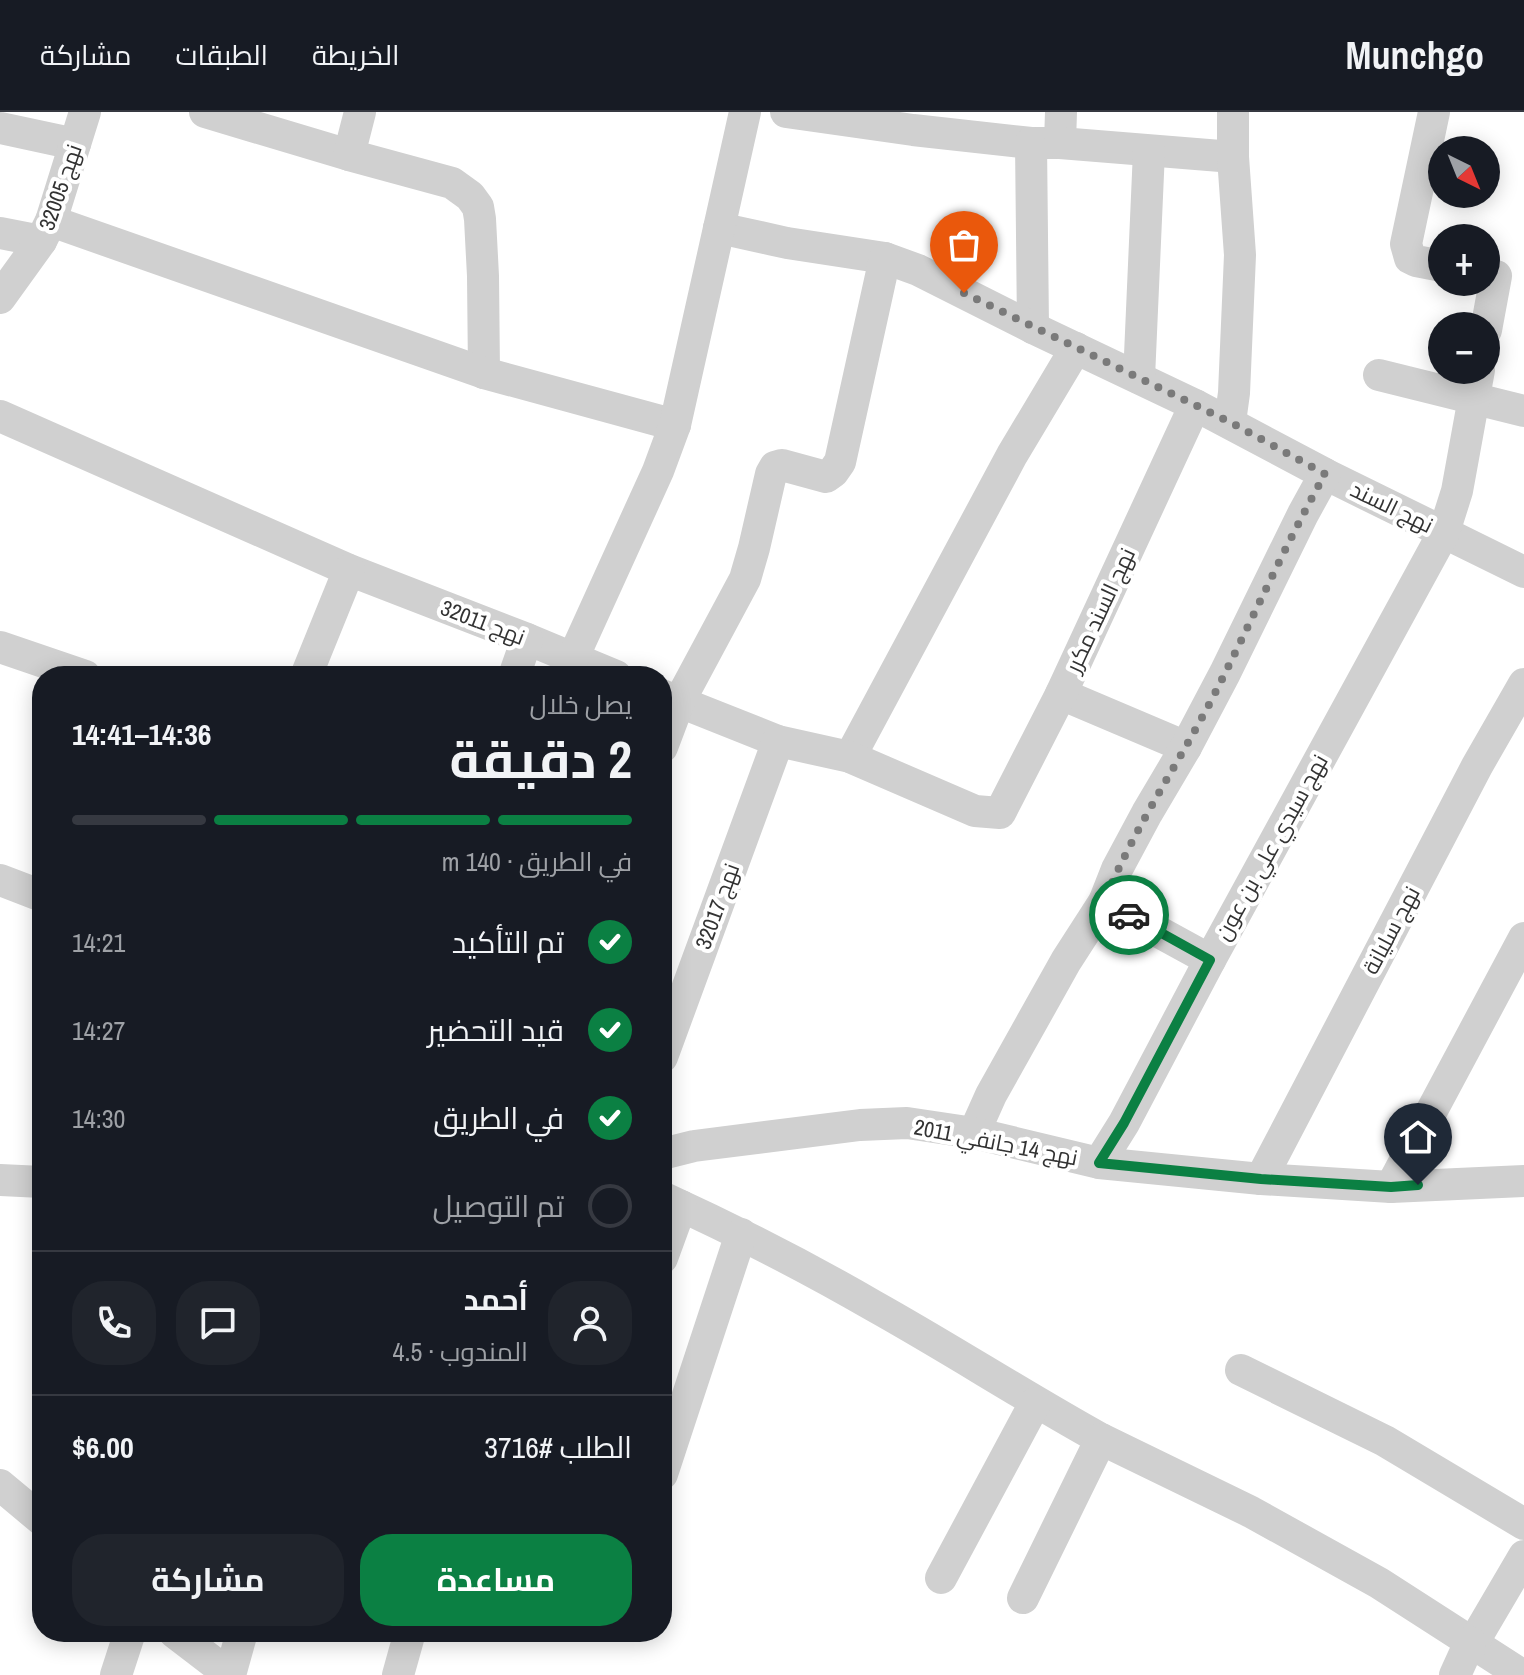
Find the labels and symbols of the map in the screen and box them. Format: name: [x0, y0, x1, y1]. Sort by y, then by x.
north arrow: [1428, 136, 1500, 208]
street label: نهج 32005: [31, 140, 89, 234]
pin: [930, 211, 998, 293]
street label: نهج السند: [1346, 474, 1438, 540]
street label: نهج السند مكرر: [1057, 543, 1142, 679]
street label: نهج 32011: [437, 592, 529, 652]
street label: نهج سيدي علي بن عون: [1207, 749, 1336, 946]
street label: نهج 32017: [688, 859, 746, 953]
courier: [1089, 875, 1169, 955]
street label: نهج سليانة: [1355, 881, 1427, 979]
pin: [1384, 1103, 1452, 1185]
street label: نهج 14 جانفي 2011: [911, 1111, 1080, 1175]

